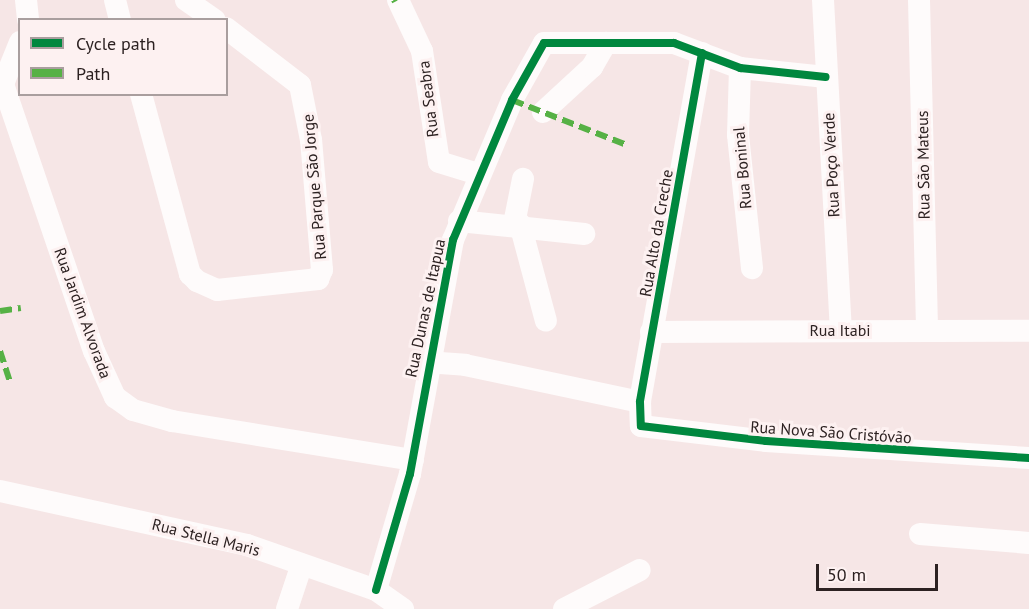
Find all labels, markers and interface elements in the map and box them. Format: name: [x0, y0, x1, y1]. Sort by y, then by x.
legend: [18, 18, 228, 96]
text: Cycle path: [76, 32, 156, 55]
street label: Rua Seabra: [414, 60, 442, 138]
text: Path: [76, 62, 110, 85]
street label: Rua São Mateus: [912, 110, 934, 220]
street label: Rua Poço Verde: [819, 112, 843, 218]
street label: Rua Parque São Jorge: [298, 113, 330, 261]
street label: Rua Boninal: [729, 126, 755, 210]
street label: Rua Alto da Creche: [635, 168, 677, 298]
street label: Rua Dunas de Itapua: [401, 237, 449, 379]
street label: Rua Jardim Alvorada: [50, 245, 116, 381]
street label: Rua Itabi: [809, 320, 871, 340]
street label: Rua Nova São Cristóvão: [750, 417, 912, 447]
street label: Rua Stella Maris: [150, 514, 262, 560]
scale bar: [819, 552, 940, 590]
text: 50 m: [827, 563, 866, 586]

